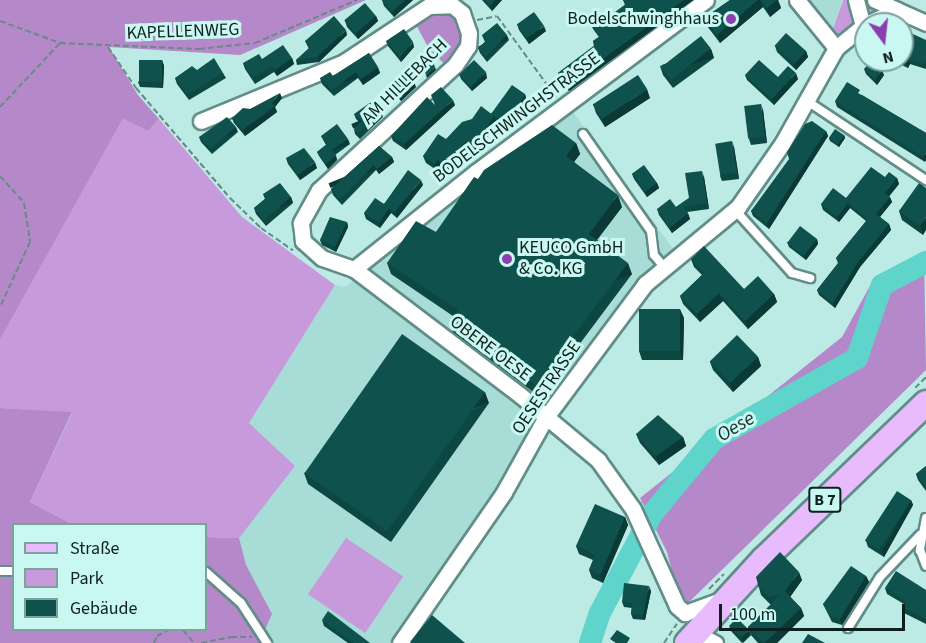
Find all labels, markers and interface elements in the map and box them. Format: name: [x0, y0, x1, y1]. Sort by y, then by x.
place label: Bodelschwinghhaus: [567, 8, 719, 30]
marker: Bodelschwinghhaus: [724, 12, 738, 26]
north arrow: [854, 12, 914, 72]
street label: KAPELLENWEG: [126, 19, 240, 45]
street label: AM HILLEBACH: [358, 35, 452, 129]
text: N: [880, 45, 896, 69]
street label: BODELSCHWINGHSTRASSE: [429, 48, 605, 188]
place label: KEUCO GmbH & Co. KG: [519, 238, 624, 280]
marker: KEUCO GmbH & Co. KG: [500, 252, 514, 266]
street label: OBERE OESE: [445, 312, 535, 386]
street label: OESESTRASSE: [508, 337, 586, 439]
water label: Oese: [713, 406, 759, 448]
road number: B 7: [807, 487, 843, 513]
legend: [12, 523, 207, 631]
text: Straße: [70, 536, 119, 561]
text: Park: [70, 566, 104, 591]
scale bar: [722, 592, 908, 630]
text: Gebäude: [70, 596, 138, 621]
text: 100 m: [730, 602, 775, 627]

